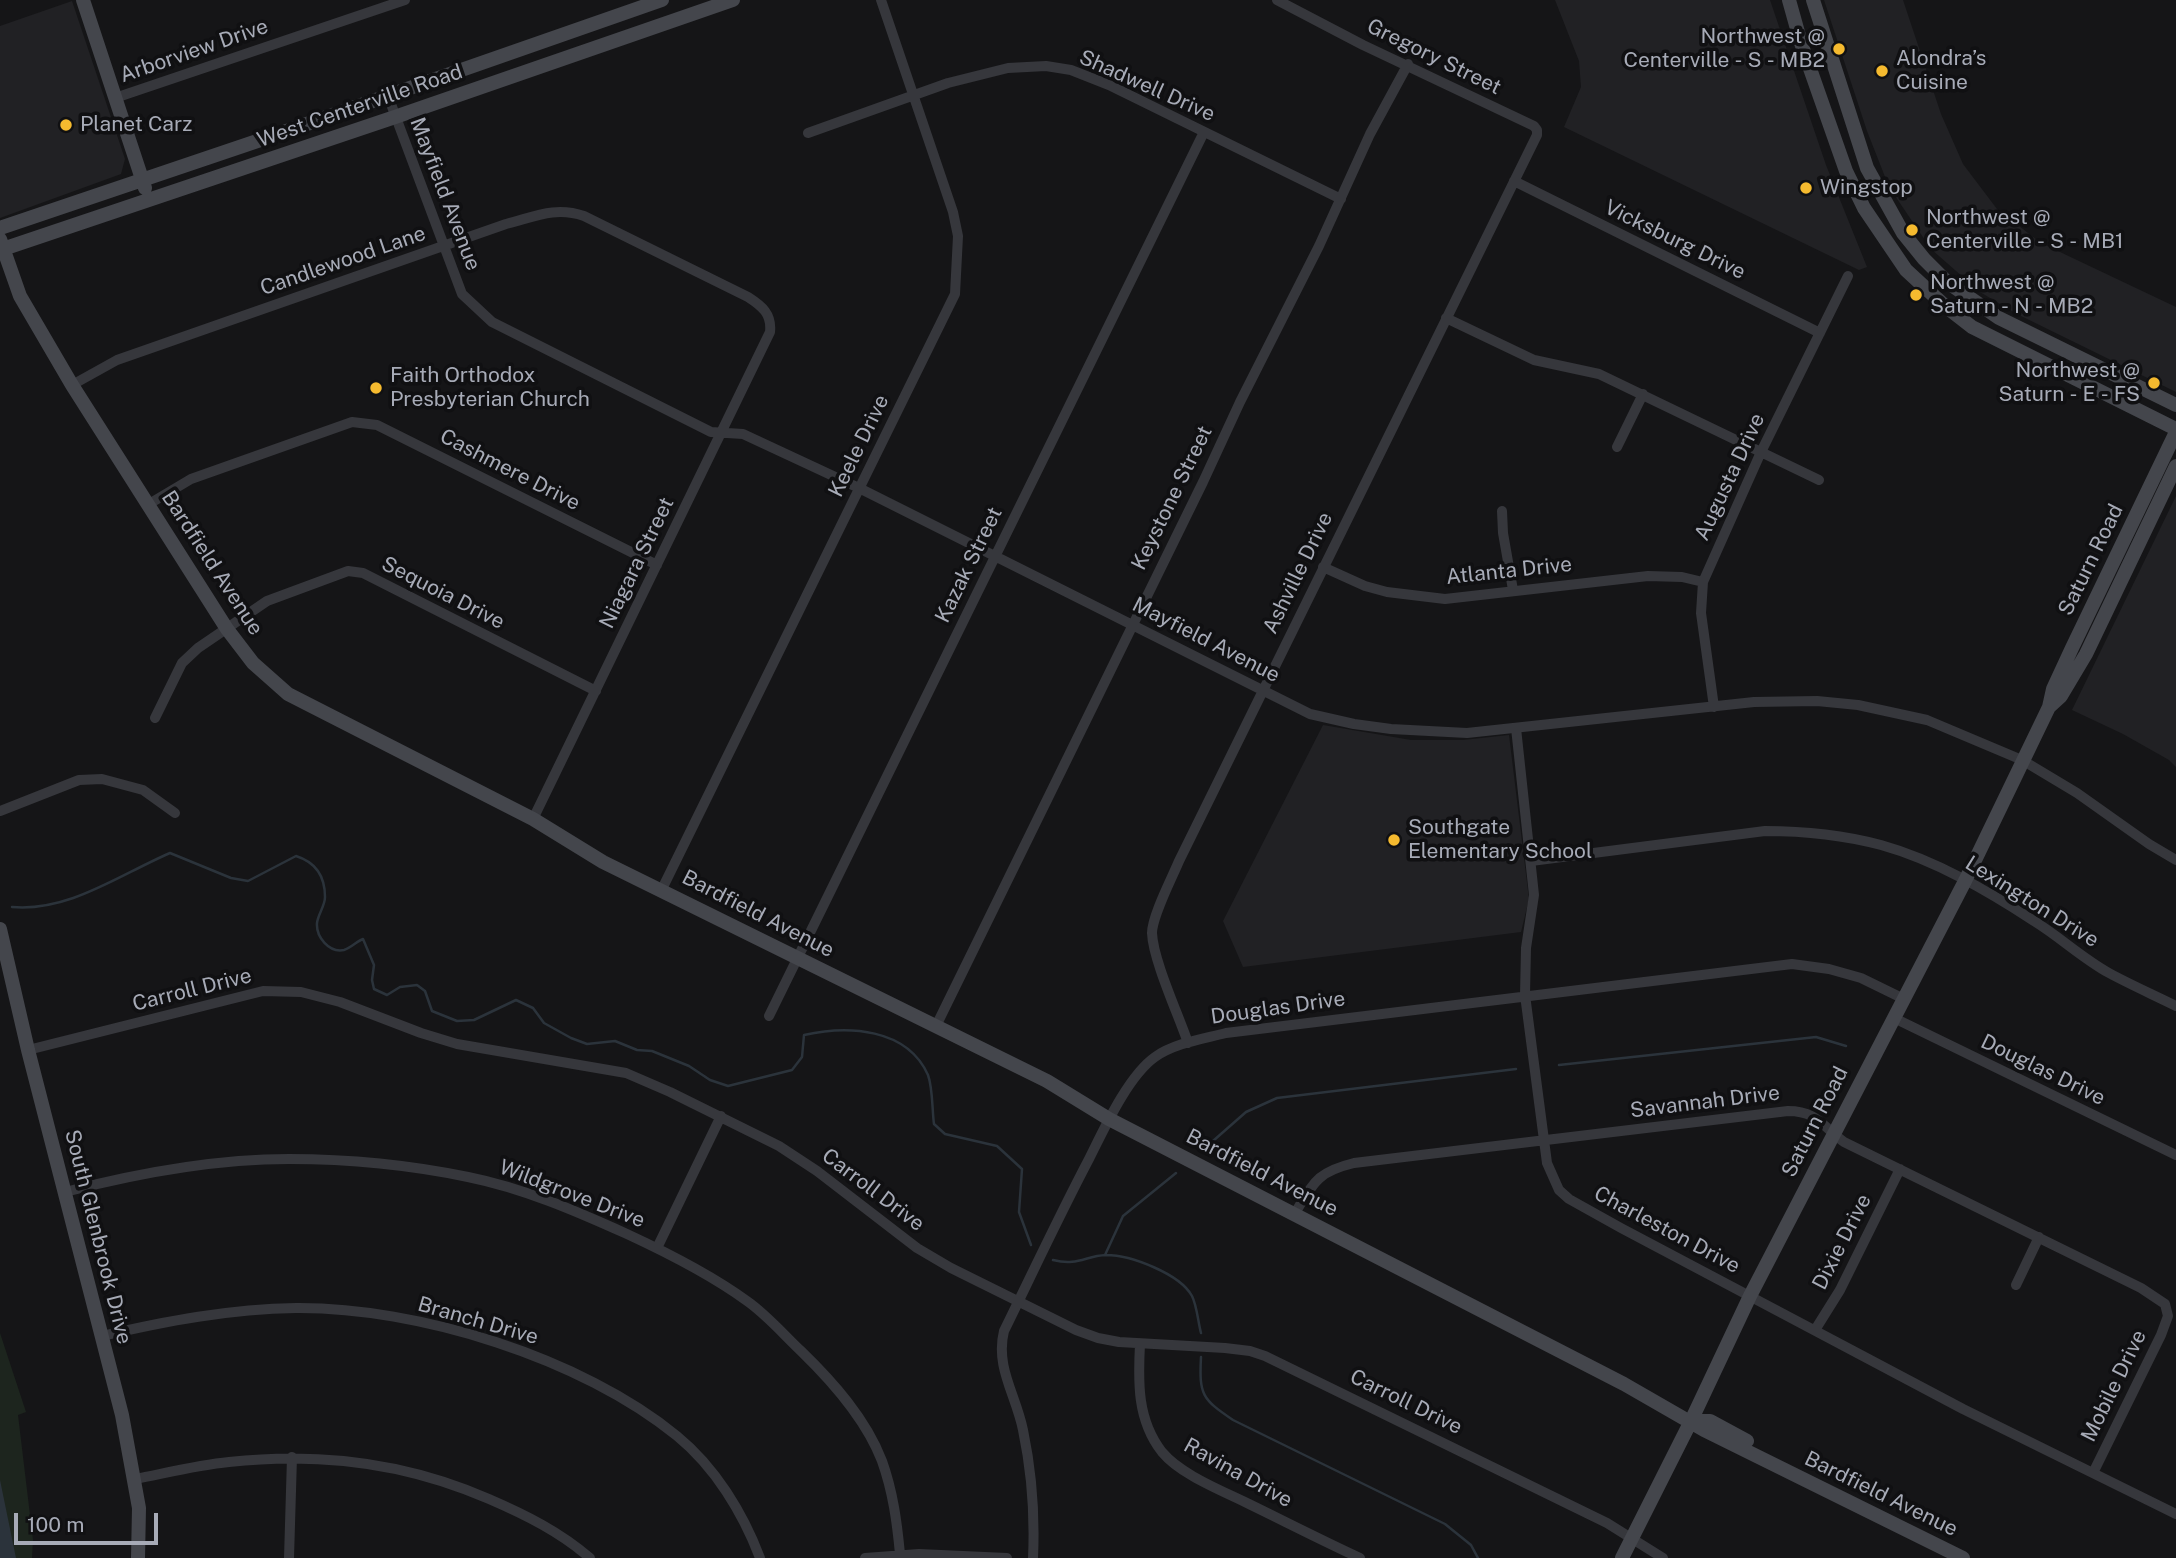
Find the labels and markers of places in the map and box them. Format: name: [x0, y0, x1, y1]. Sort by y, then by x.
place label: Northwest @ Centerville - S - MB2: [1624, 24, 1825, 74]
marker: Northwest @ Centerville - S - MB2: [1831, 41, 1847, 57]
place label: Alondra’s Cuisine: [1896, 46, 1986, 96]
marker: Alondra’s Cuisine: [1874, 63, 1890, 79]
place label: Planet Carz: [80, 112, 192, 138]
marker: Planet Carz: [58, 117, 74, 133]
place label: Wingstop: [1820, 175, 1913, 201]
marker: Wingstop: [1798, 180, 1814, 196]
place label: Northwest @ Centerville - S - MB1: [1926, 205, 2124, 255]
marker: Northwest @ Centerville - S - MB1: [1904, 222, 1920, 238]
place label: Northwest @ Saturn - N - MB2: [1930, 270, 2093, 320]
marker: Northwest @ Saturn - N - MB2: [1908, 287, 1924, 303]
place label: Northwest @ Saturn - E - FS: [1998, 358, 2140, 408]
place label: Faith Orthodox Presbyterian Church: [390, 363, 590, 413]
marker: Northwest @ Saturn - E - FS: [2146, 375, 2162, 391]
marker: Faith Orthodox Presbyterian Church: [368, 380, 384, 396]
place label: Southgate Elementary School: [1408, 815, 1592, 865]
marker: Southgate Elementary School: [1386, 832, 1402, 848]

